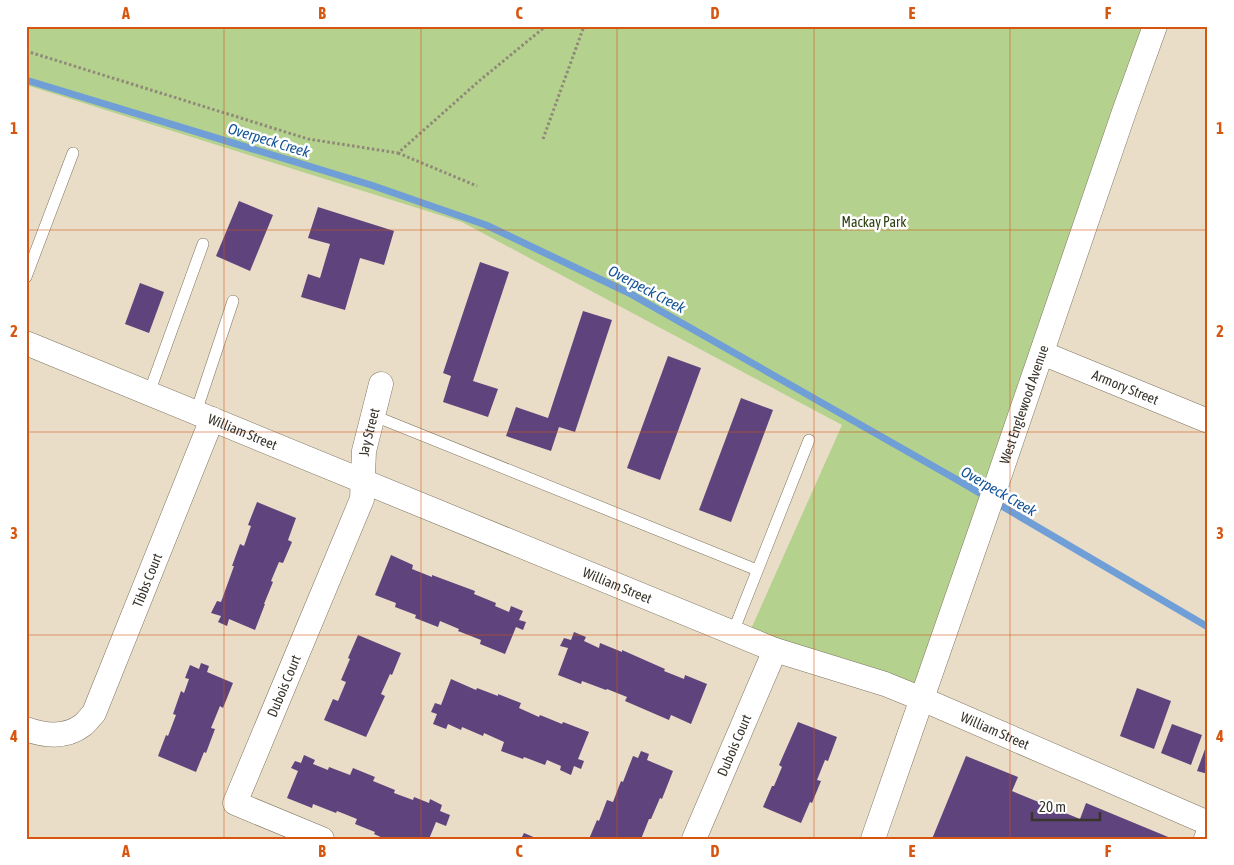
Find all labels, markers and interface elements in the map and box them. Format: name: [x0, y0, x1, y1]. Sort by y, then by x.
text: A: [121, 4, 130, 22]
text: B: [318, 4, 326, 22]
text: C: [515, 4, 523, 22]
text: D: [711, 4, 720, 22]
text: E: [909, 4, 916, 22]
text: F: [1105, 4, 1112, 22]
text: 1: [10, 119, 18, 137]
text: 1: [1216, 119, 1224, 137]
water label: Overpeck Creek: [226, 120, 312, 161]
park label: Mackay Park: [842, 214, 906, 230]
water label: Overpeck Creek: [606, 262, 689, 317]
text: 2: [10, 322, 18, 340]
text: 2: [1216, 322, 1224, 340]
street label: West Englewood Avenue: [996, 343, 1052, 466]
street label: Armory Street: [1090, 366, 1161, 408]
street label: Jay Street: [356, 406, 383, 457]
street label: William Street: [206, 410, 279, 453]
water label: Overpeck Creek: [958, 463, 1040, 520]
text: 3: [10, 524, 18, 542]
text: 3: [1216, 524, 1224, 542]
street label: Tibbs Court: [129, 551, 165, 610]
street label: William Street: [580, 564, 654, 607]
street label: Dubois Court: [264, 653, 304, 719]
street label: William Street: [958, 709, 1032, 753]
street label: Dubois Court: [714, 712, 754, 779]
text: 4: [9, 727, 18, 745]
text: 4: [1215, 727, 1224, 745]
scale bar: [1032, 790, 1099, 822]
text: 20 m: [1039, 798, 1066, 815]
text: A: [121, 842, 130, 860]
text: B: [318, 842, 326, 860]
text: C: [515, 842, 523, 860]
text: D: [711, 842, 720, 860]
text: E: [909, 842, 916, 860]
text: F: [1105, 842, 1112, 860]

